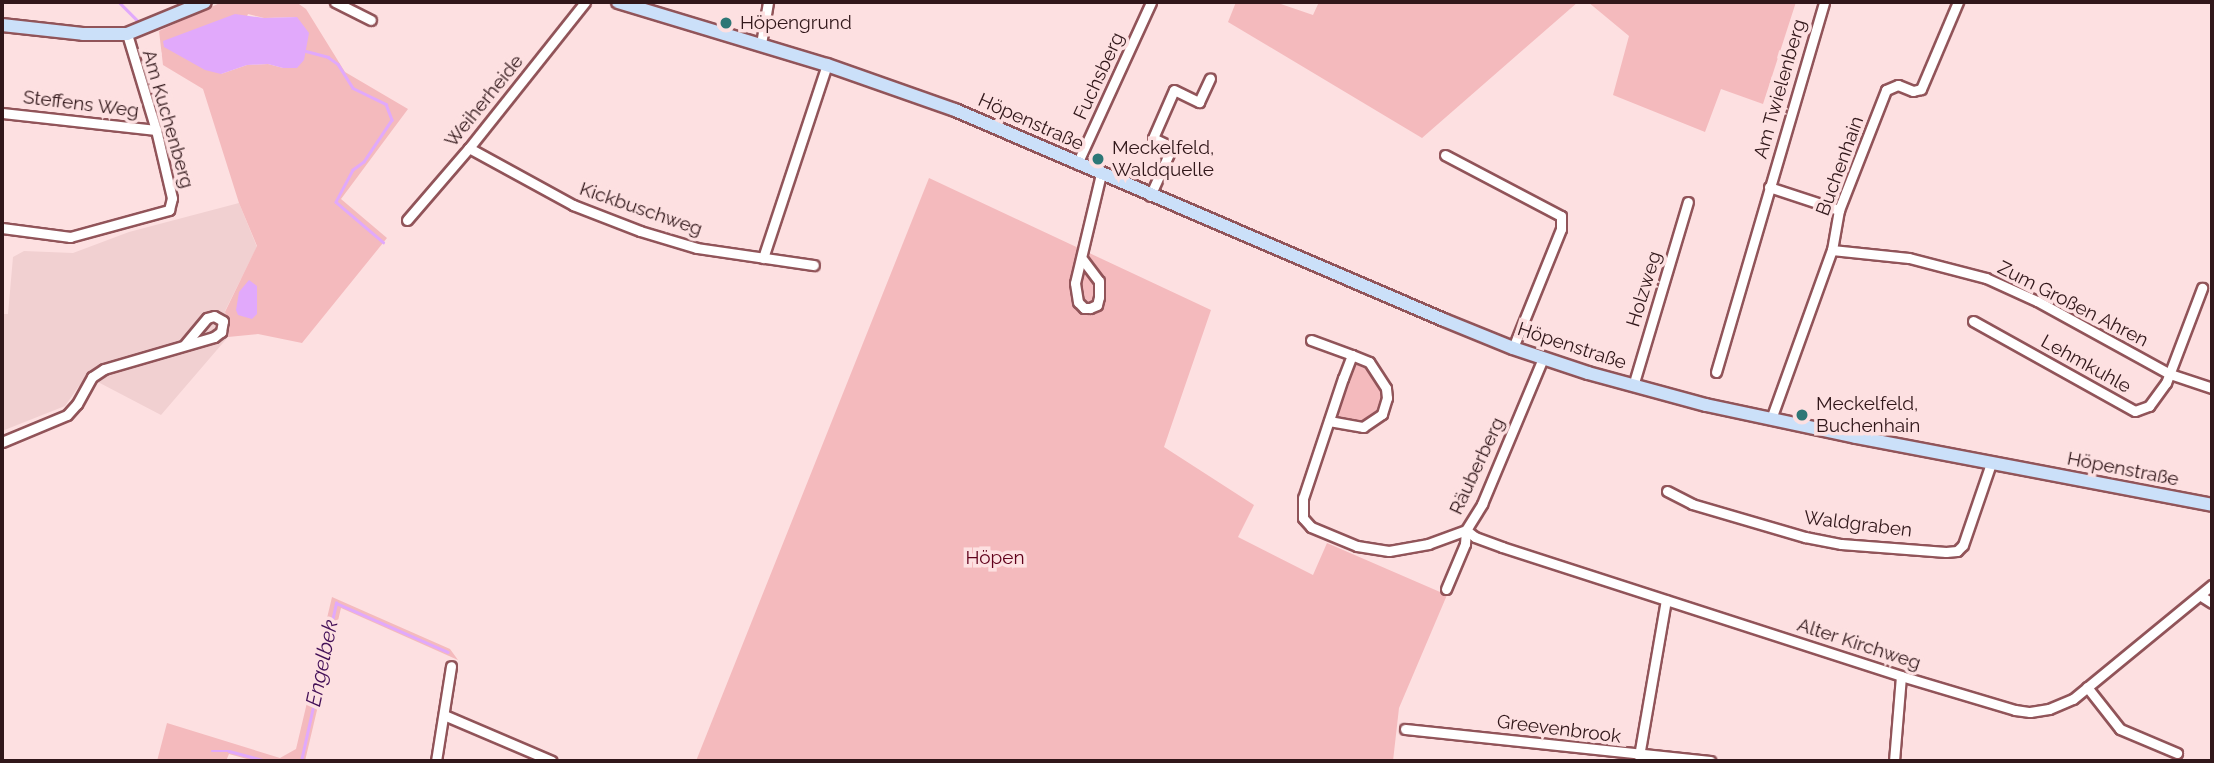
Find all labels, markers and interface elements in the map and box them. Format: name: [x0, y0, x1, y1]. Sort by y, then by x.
place label: Höpengrund: [740, 12, 852, 34]
marker: Höpengrund: [718, 15, 734, 31]
street label: Am Twielenberg: [1749, 16, 1811, 162]
street label: Fuchsberg: [1069, 29, 1129, 123]
street label: Am Kuchenberg: [137, 47, 199, 191]
street label: Weiherheide: [440, 50, 528, 152]
street label: Steffens Weg: [21, 86, 141, 122]
street label: Höpenstraße: [975, 89, 1087, 155]
street label: Buchenhain: [1811, 113, 1869, 219]
place label: Meckelfeld, Waldquelle: [1112, 137, 1214, 181]
marker: Meckelfeld, Waldquelle: [1090, 151, 1106, 167]
street label: Kickbuschweg: [577, 177, 705, 241]
street label: Holzweg: [1622, 249, 1666, 329]
street label: Zum Großen Ahren: [1994, 256, 2152, 352]
street label: Höpenstraße: [1515, 318, 1629, 374]
street label: Lehmkuhle: [2037, 330, 2135, 398]
place label: Meckelfeld, Buchenhain: [1816, 393, 1920, 437]
marker: Meckelfeld, Buchenhain: [1794, 407, 1810, 423]
street label: Räuberberg: [1445, 414, 1509, 518]
street label: Höpenstraße: [2065, 447, 2181, 491]
street label: Waldgraben: [1803, 506, 1913, 542]
park label: Höpen: [965, 547, 1025, 569]
street label: Alter Kirchweg: [1794, 613, 1924, 675]
water label: Engelbek: [301, 617, 343, 709]
street label: Greevenbrook: [1496, 710, 1622, 748]

